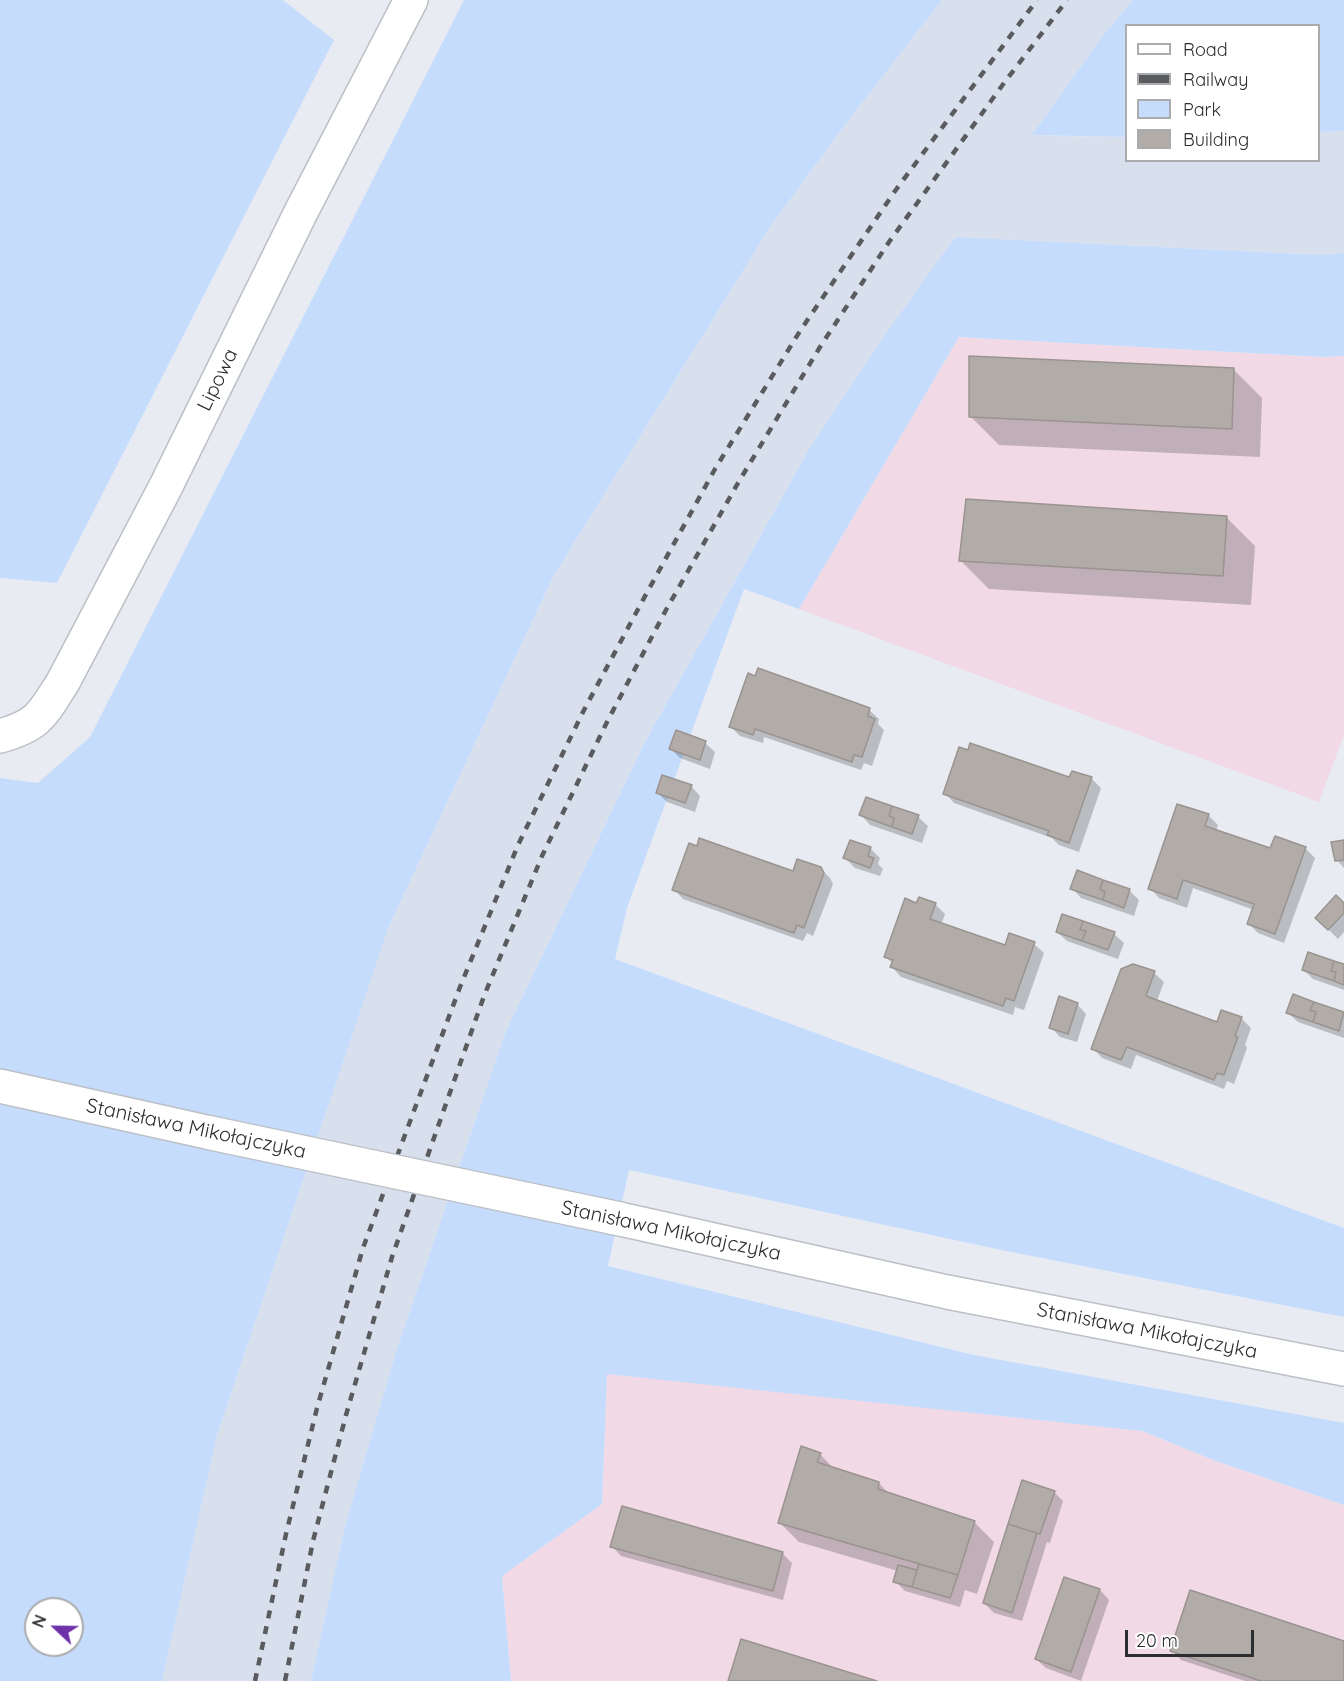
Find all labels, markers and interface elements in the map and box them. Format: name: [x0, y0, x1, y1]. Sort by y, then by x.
legend: [1125, 24, 1320, 162]
text: Road: [1183, 38, 1228, 61]
text: Railway: [1183, 68, 1249, 91]
text: Park: [1183, 98, 1221, 121]
text: Building: [1183, 128, 1249, 151]
street label: Lipowa: [193, 345, 243, 415]
street label: Stanisława Mikołajczyka: [84, 1094, 308, 1164]
street label: Stanisława Mikołajczyka: [559, 1196, 783, 1266]
street label: Stanisława Mikołajczyka: [1035, 1298, 1259, 1364]
north arrow: [24, 1597, 84, 1657]
text: N: [28, 1612, 51, 1630]
scale bar: [1128, 1618, 1257, 1656]
text: 20 m: [1136, 1629, 1178, 1652]

